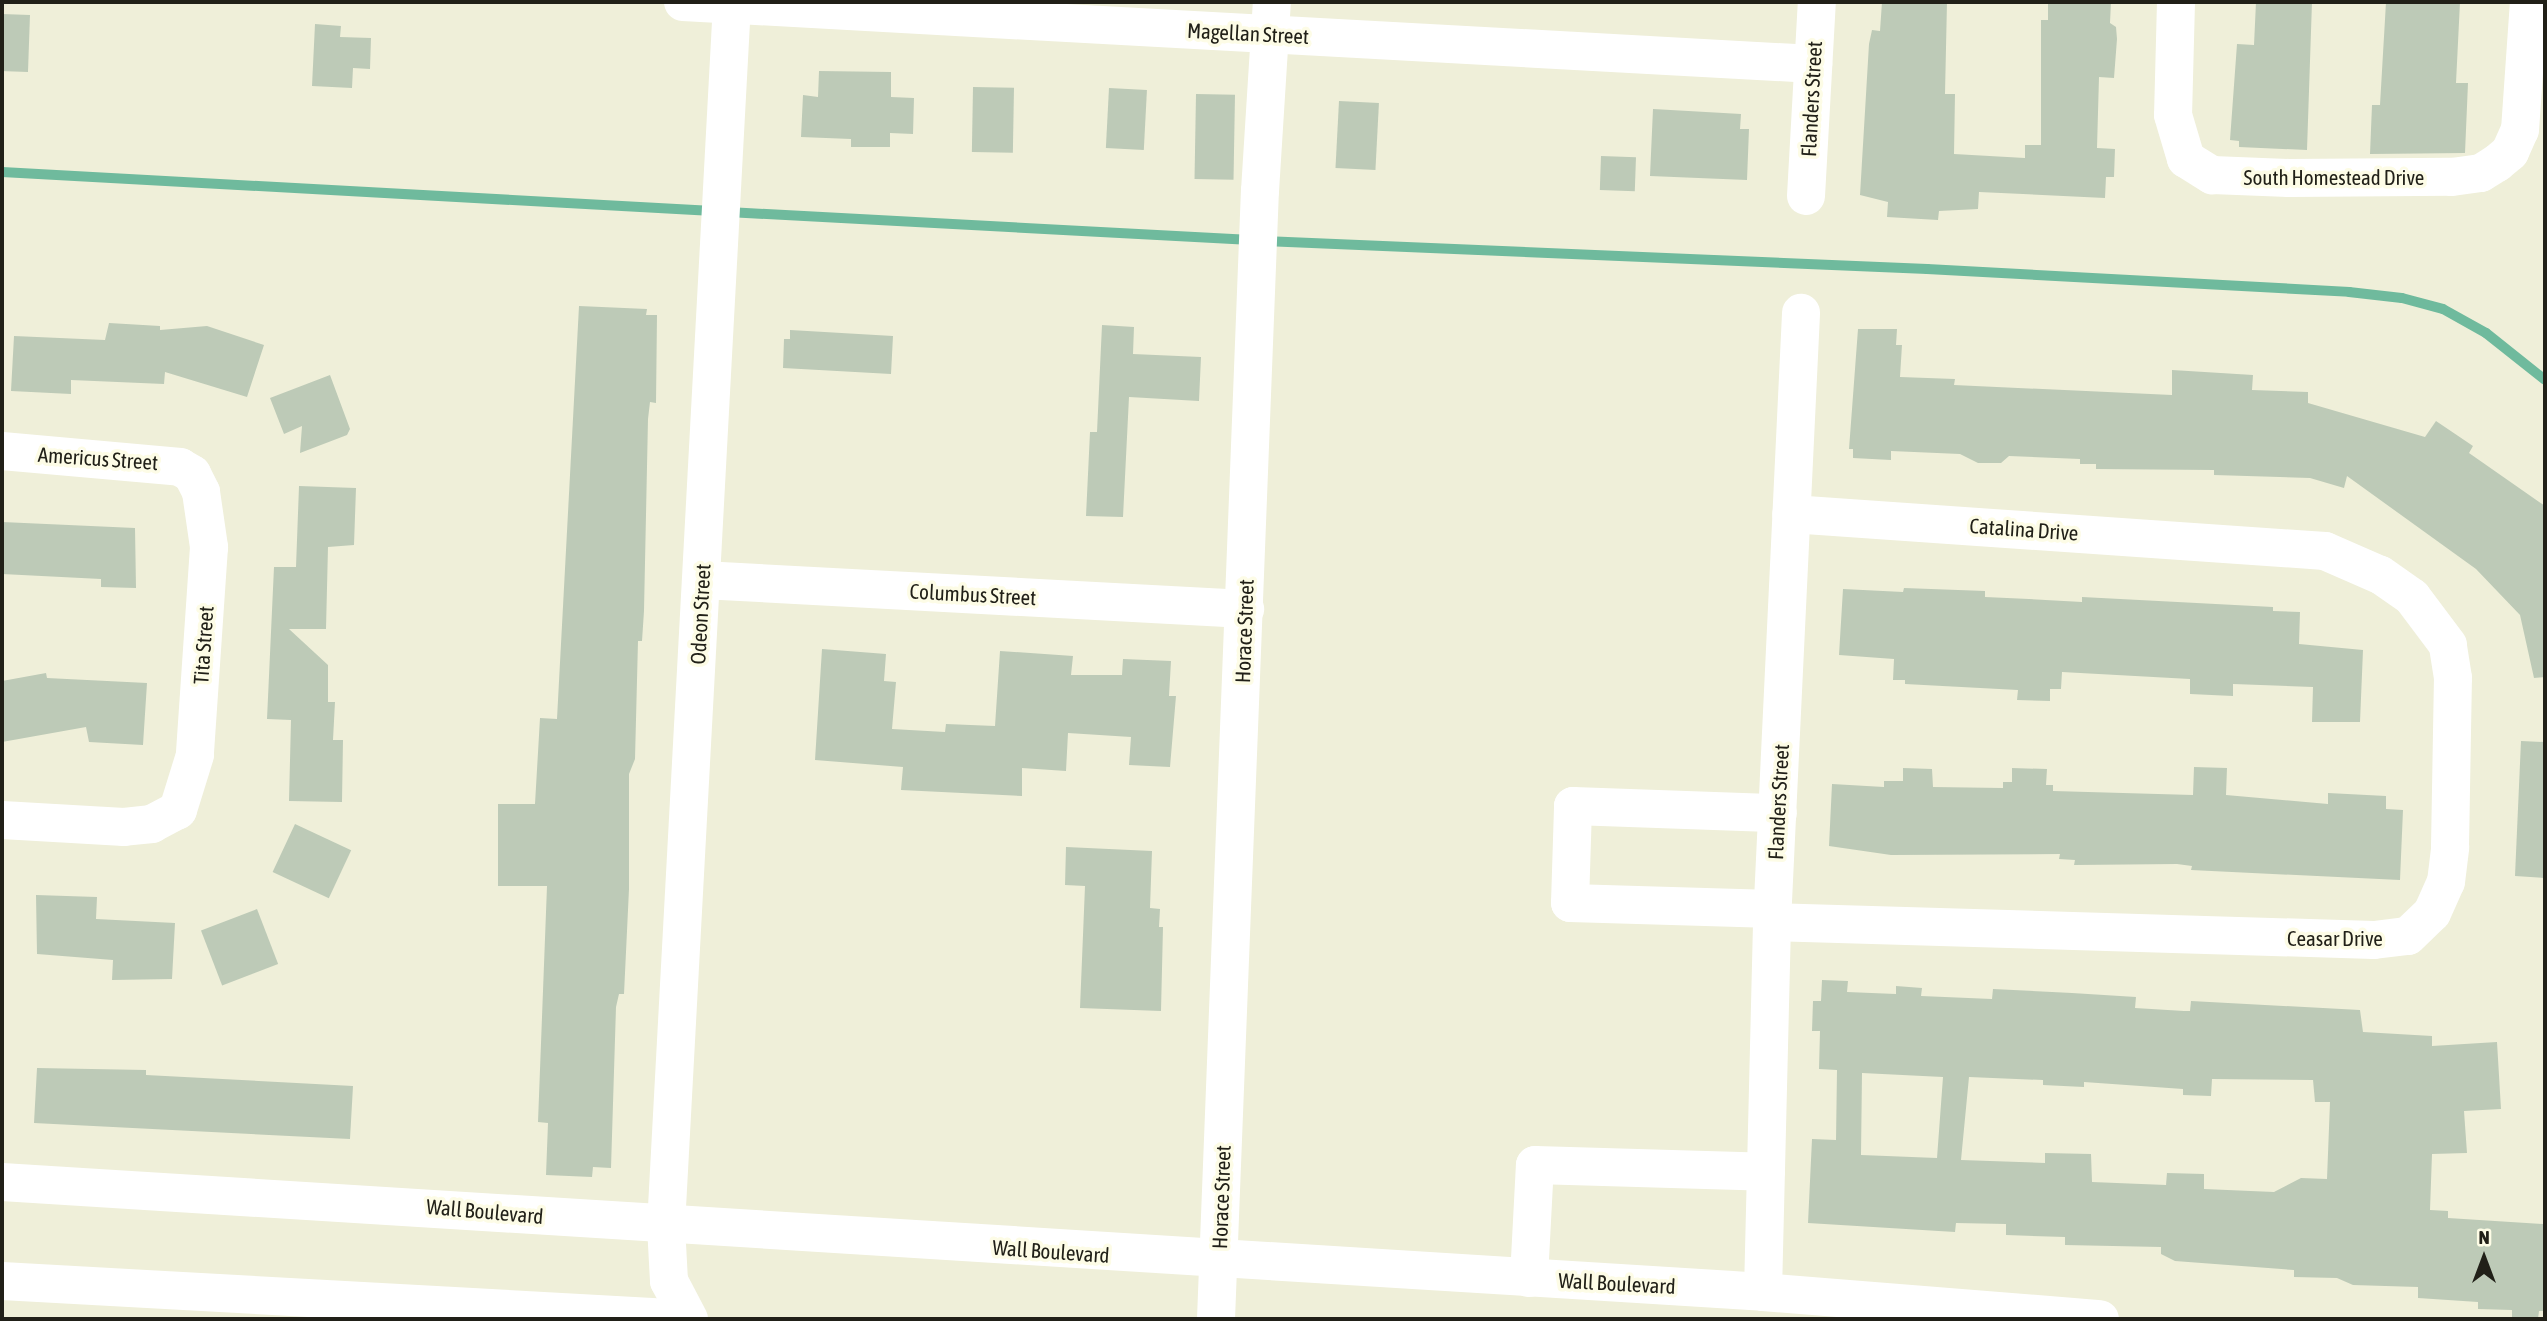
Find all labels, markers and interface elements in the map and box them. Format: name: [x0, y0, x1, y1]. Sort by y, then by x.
street label: Magellan Street: [1186, 17, 1310, 49]
street label: Flanders Street: [1795, 40, 1827, 158]
street label: South Homestead Drive: [2244, 164, 2424, 190]
street label: Americus Street: [37, 441, 159, 475]
street label: Catalina Drive: [1969, 513, 2079, 545]
street label: Odeon Street: [685, 563, 715, 665]
street label: Columbus Street: [909, 578, 1037, 610]
street label: Horace Street: [1230, 579, 1258, 683]
street label: Tita Street: [188, 605, 218, 685]
street label: Flanders Street: [1762, 743, 1794, 861]
street label: Ceasar Drive: [2287, 925, 2383, 951]
street label: Horace Street: [1207, 1145, 1235, 1249]
street label: Wall Boulevard: [425, 1193, 545, 1229]
north arrow: [2449, 1223, 2519, 1293]
text: N: [2478, 1226, 2490, 1248]
street label: Wall Boulevard: [992, 1234, 1110, 1268]
street label: Wall Boulevard: [1558, 1267, 1676, 1299]

